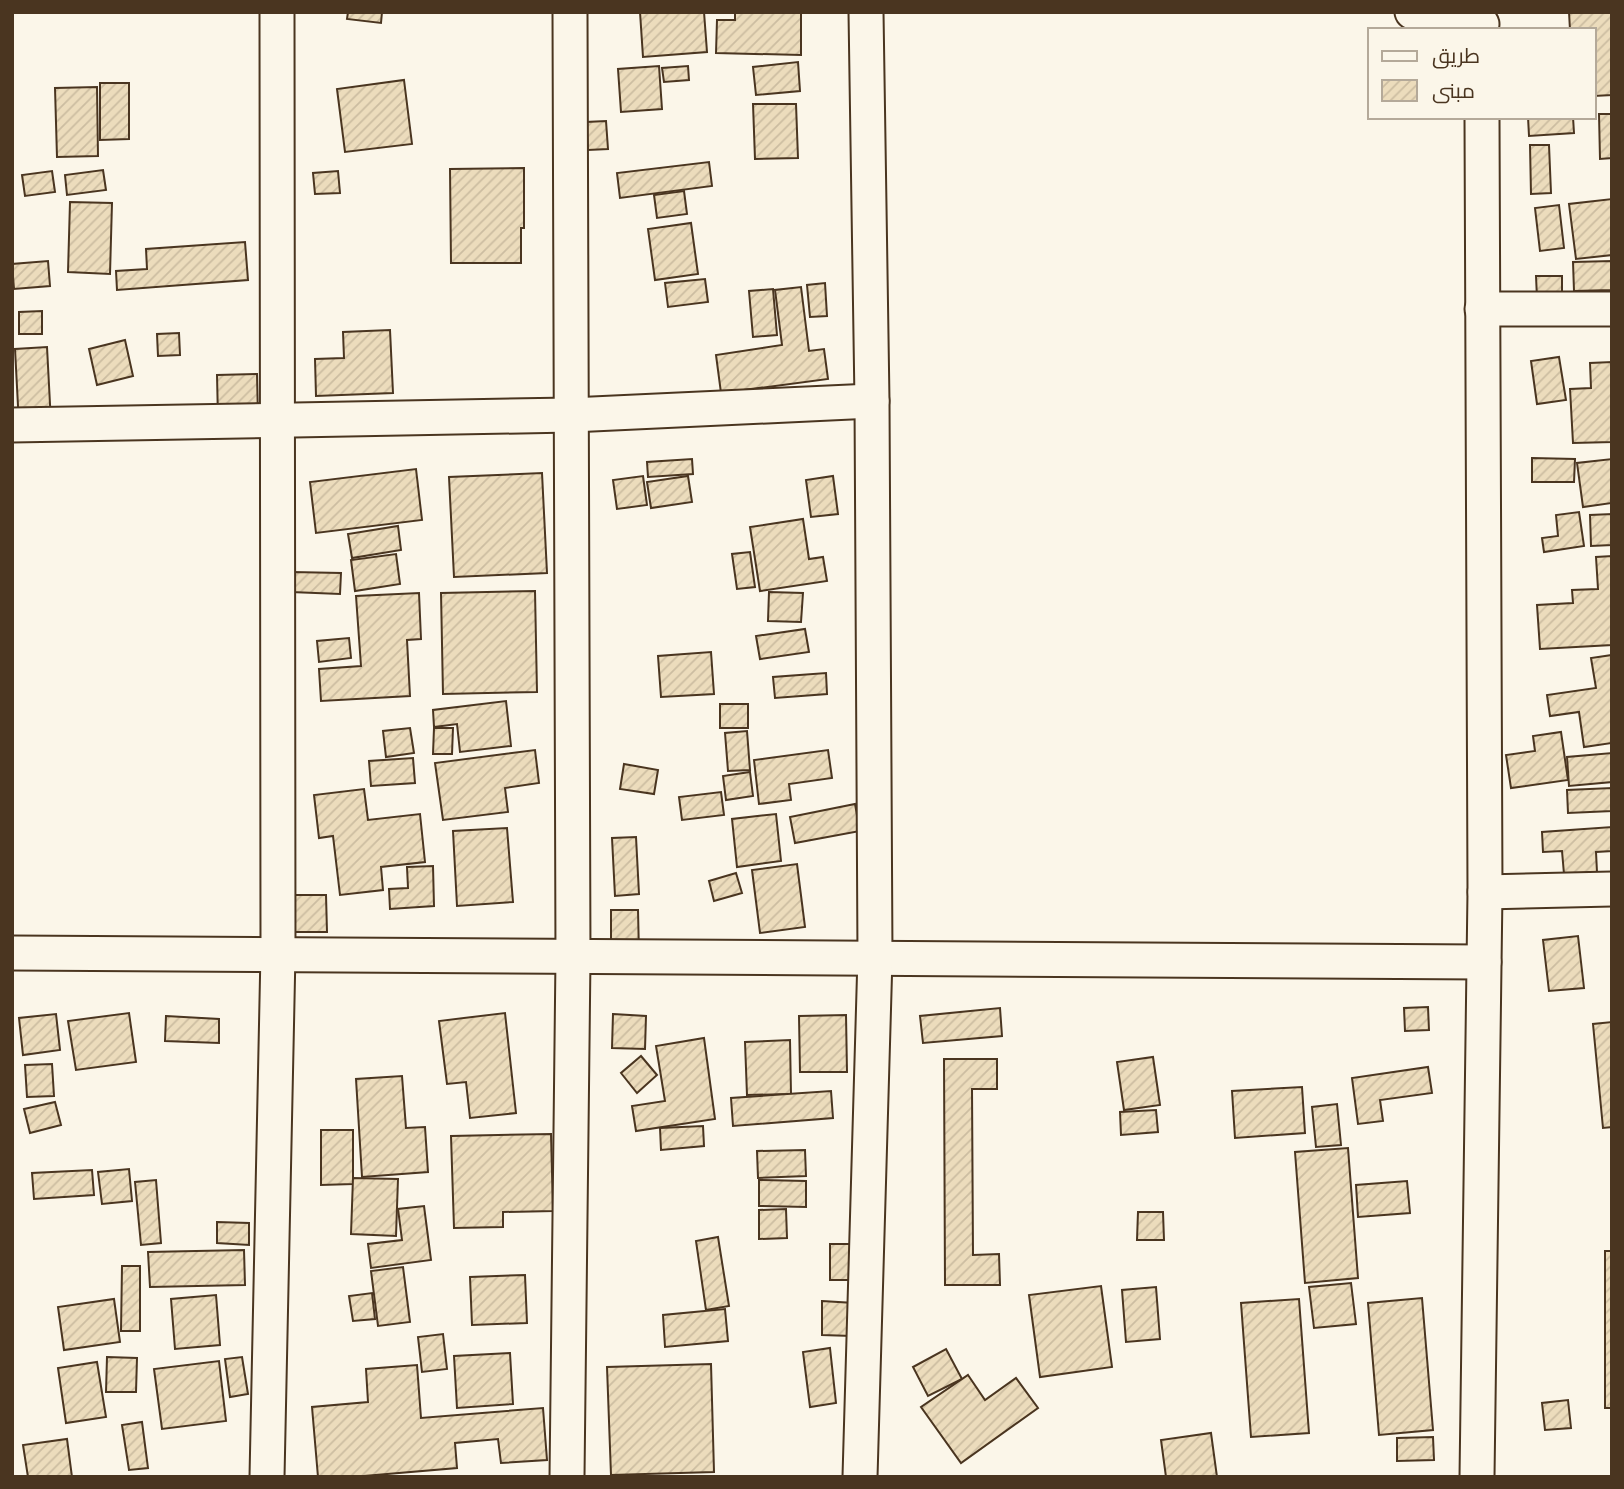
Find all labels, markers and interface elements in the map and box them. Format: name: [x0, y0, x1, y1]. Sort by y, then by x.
legend: [1368, 28, 1596, 119]
text: طريق: [1432, 43, 1480, 69]
text: مبنى: [1432, 78, 1475, 104]

